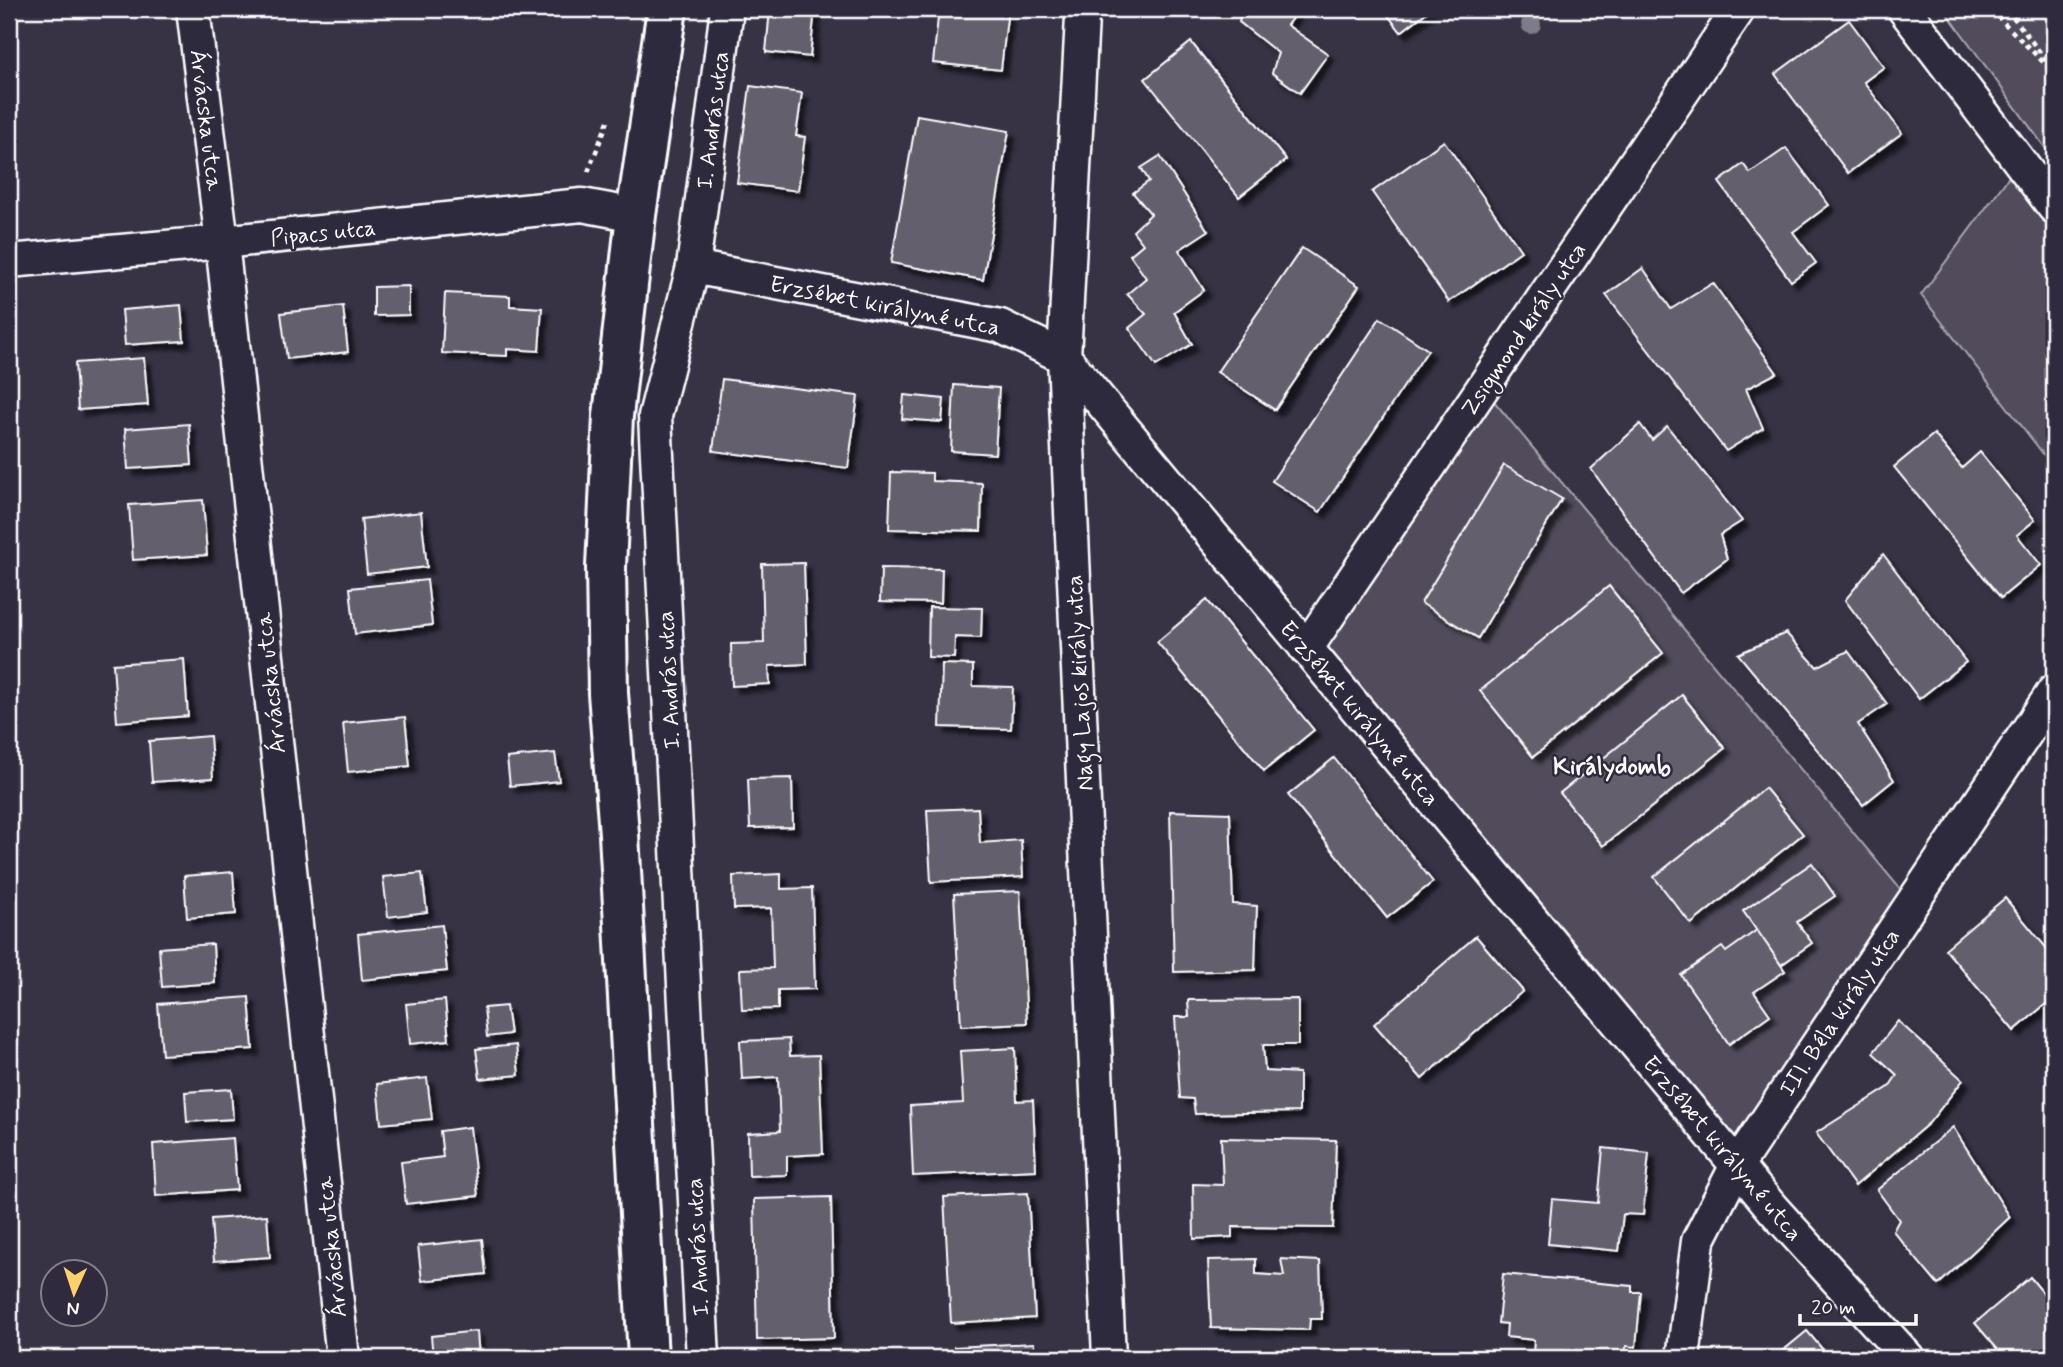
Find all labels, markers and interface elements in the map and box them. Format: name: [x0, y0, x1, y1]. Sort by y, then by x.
street label: Árvácska utca: [181, 48, 229, 193]
street label: I. András utca: [691, 50, 737, 191]
street label: Pipacs utca: [269, 214, 377, 254]
street label: Zsigmond király utca: [1455, 237, 1596, 424]
street label: Erzsébet királyné utca: [767, 270, 1002, 344]
street label: Nagy Lajos király utca: [1060, 574, 1104, 792]
street label: I. András utca: [651, 610, 689, 750]
street label: Árvácska utca: [250, 611, 294, 755]
street label: Erzsébet királyné utca: [1272, 615, 1445, 813]
district label: Királydomb: [1553, 752, 1671, 783]
street label: III. Béla király utca: [1773, 923, 1908, 1103]
street label: Erzsébet királyné utca: [1635, 1050, 1808, 1248]
street label: Árvácska utca: [311, 1175, 355, 1319]
street label: I. András utca: [680, 1177, 718, 1317]
north arrow: [38, 1258, 108, 1328]
scale bar: [1800, 1283, 1916, 1327]
text: 20 m: [1811, 1294, 1856, 1322]
text: N: [66, 1296, 80, 1321]

